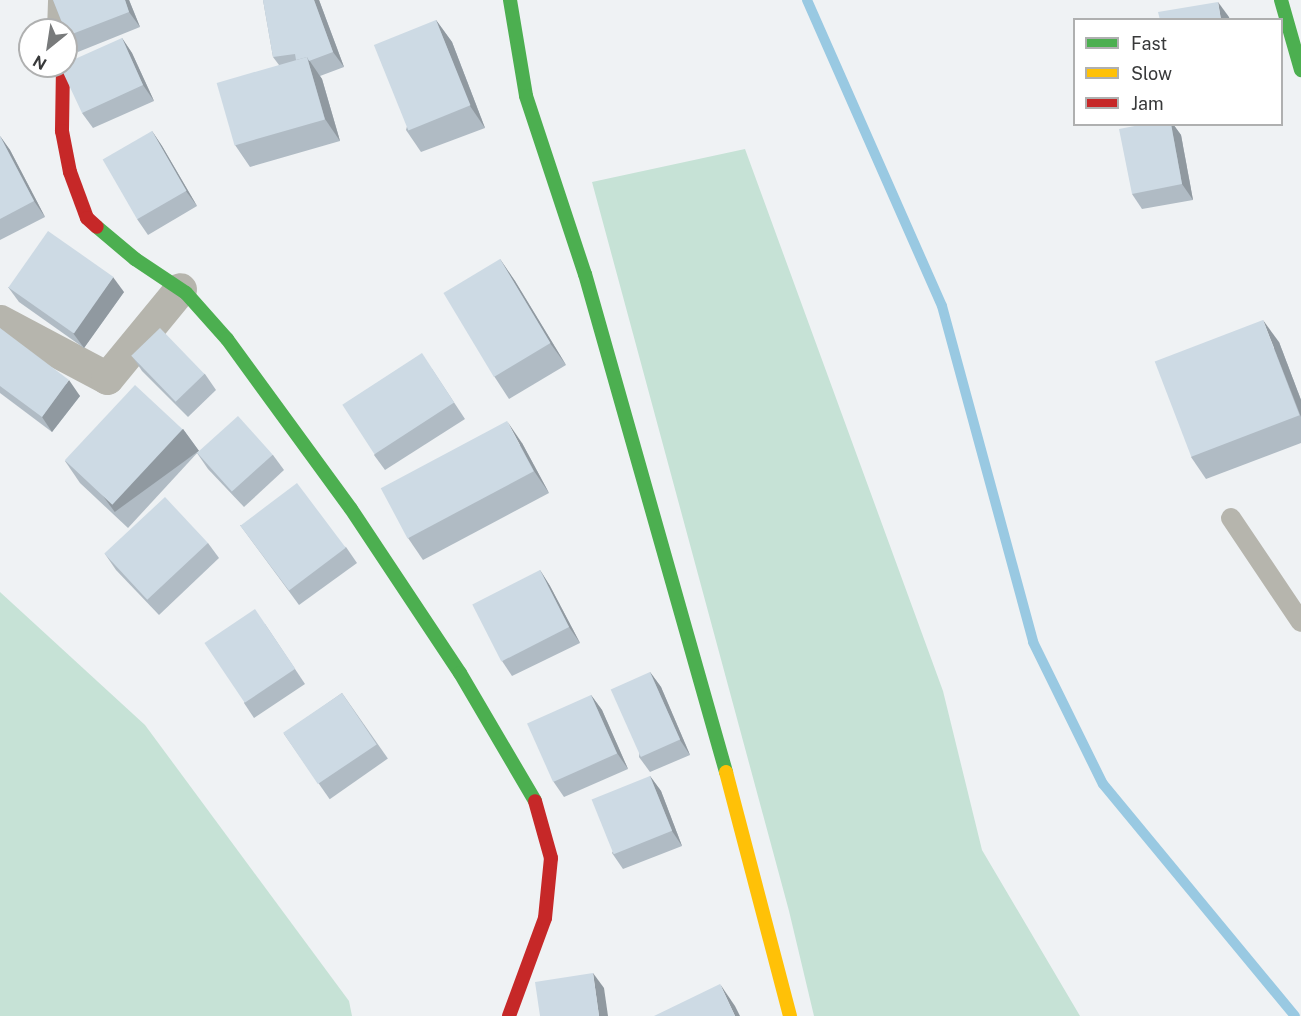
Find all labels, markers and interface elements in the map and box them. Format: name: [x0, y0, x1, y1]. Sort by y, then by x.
north arrow: [18, 18, 78, 78]
legend: [1073, 18, 1283, 126]
text: Fast: [1131, 33, 1167, 54]
text: N: [30, 51, 50, 74]
text: Slow: [1131, 63, 1172, 84]
text: Jam: [1131, 93, 1164, 114]

